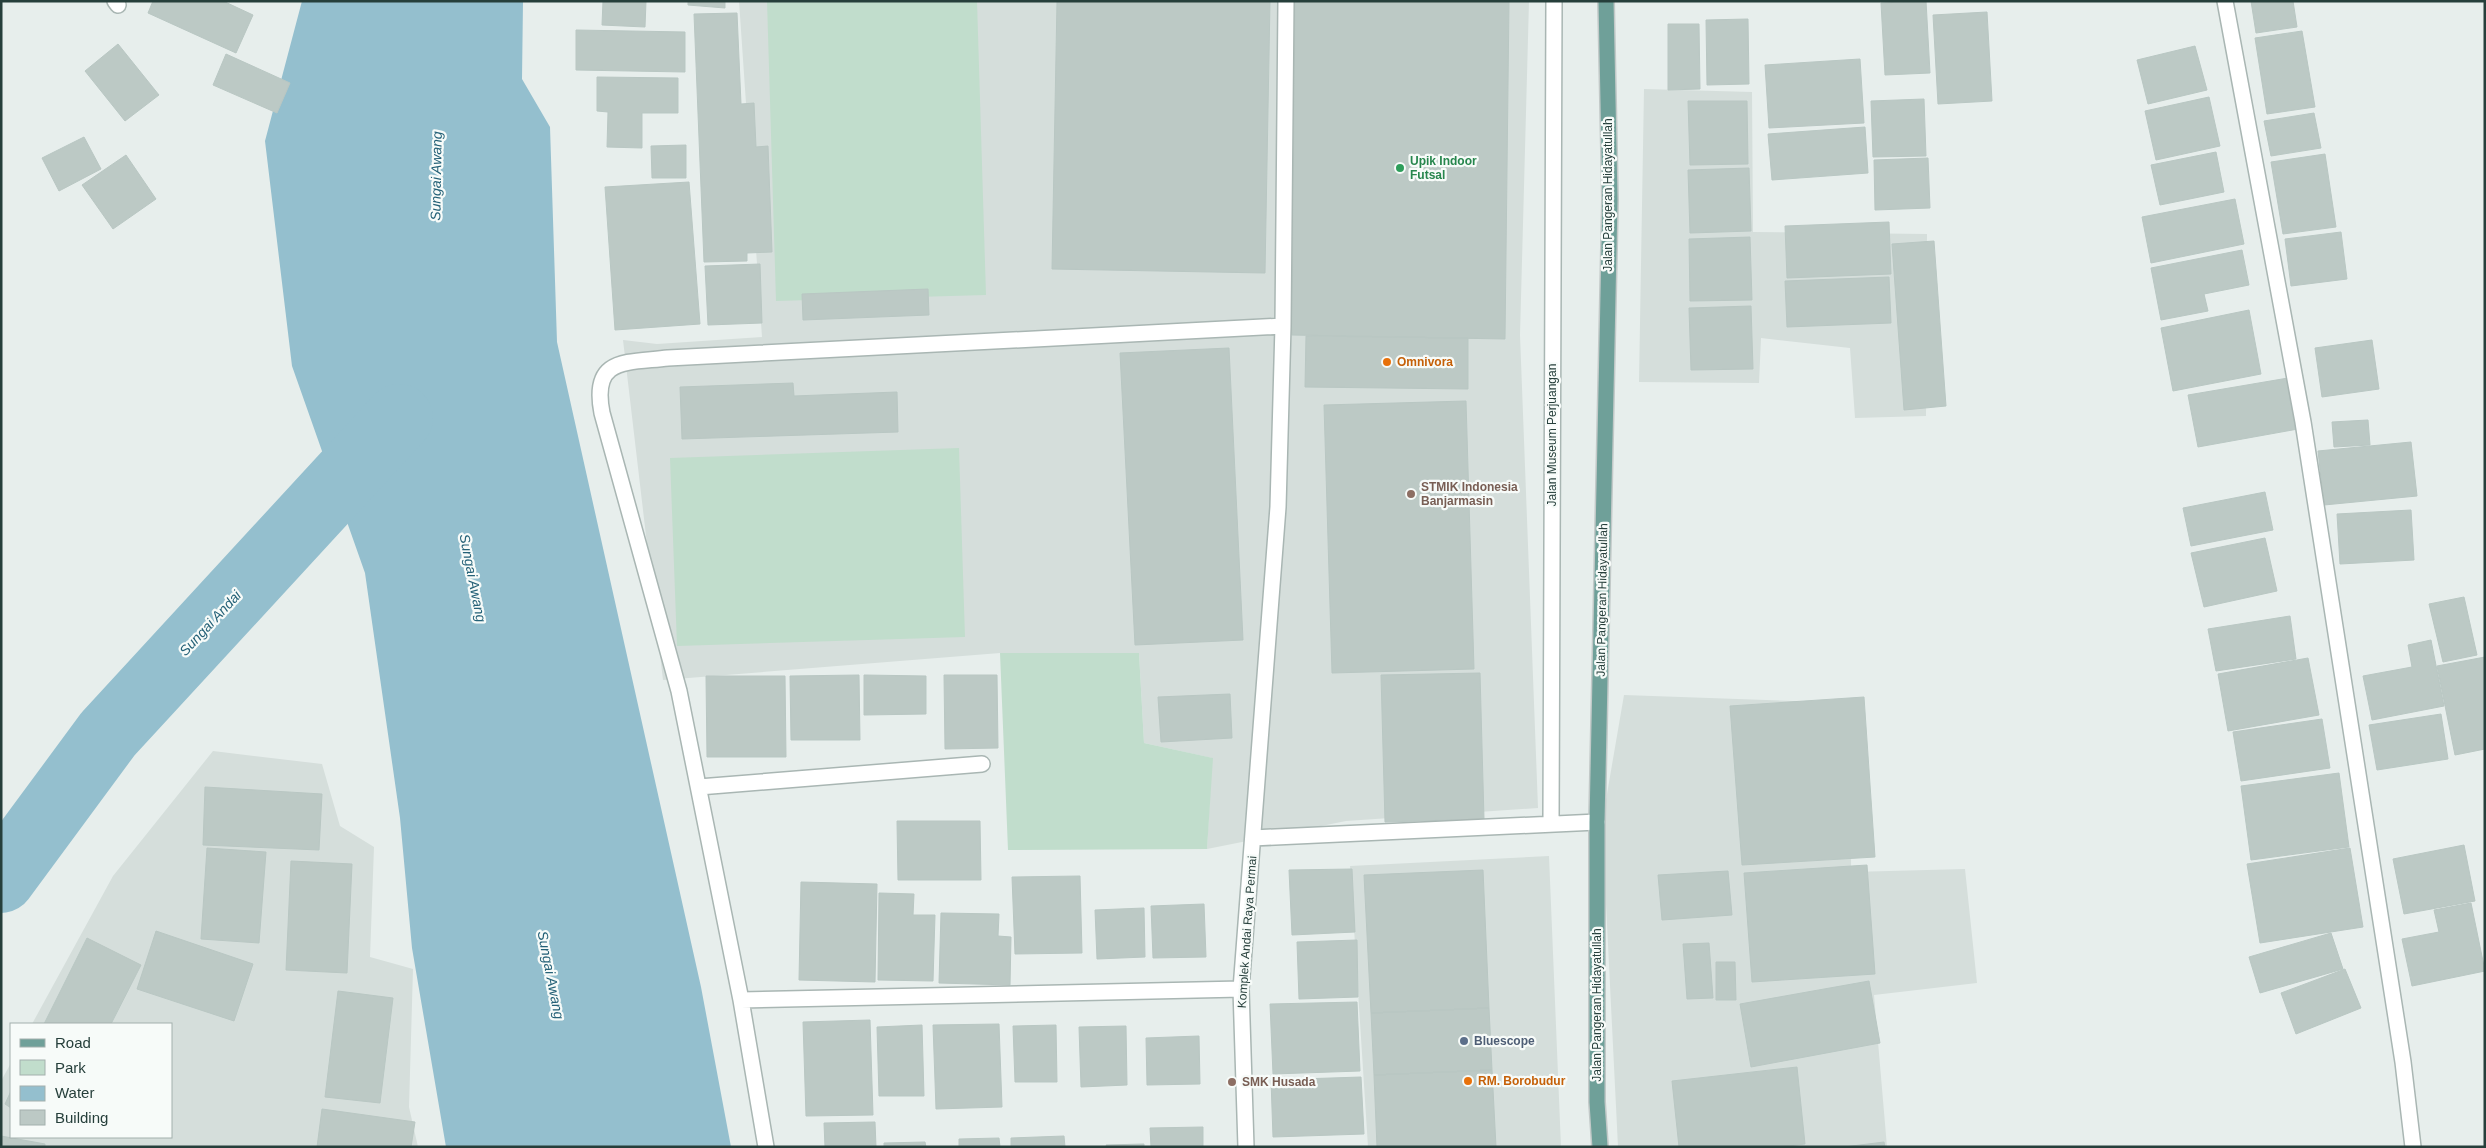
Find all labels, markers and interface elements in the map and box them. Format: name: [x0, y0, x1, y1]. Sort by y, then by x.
street label: Jalan Pangeran Hidayatullah: [1601, 118, 1615, 272]
water label: Sungai Awang: [427, 131, 445, 221]
place label: Upik Indoor Futsal: [1410, 154, 1477, 182]
marker: Upik Indoor Futsal: [1394, 162, 1406, 174]
place label: Omnivora: [1397, 355, 1453, 369]
marker: Omnivora: [1381, 356, 1393, 368]
street label: Jalan Museum Perjuangan: [1545, 364, 1559, 506]
place label: STMIK Indonesia Banjarmasin: [1421, 480, 1518, 508]
marker: STMIK Indonesia Banjarmasin: [1405, 488, 1417, 500]
street label: Jalan Pangeran Hidayatullah: [1594, 523, 1610, 677]
water label: Sungai Awang: [457, 533, 489, 624]
water label: Sungai Andai: [176, 587, 245, 659]
street label: Komplek Andai Raya Permai: [1235, 855, 1259, 1009]
street label: Jalan Pangeran Hidayatullah: [1590, 928, 1604, 1082]
water label: Sungai Awang: [535, 930, 567, 1021]
legend: [10, 1023, 172, 1138]
text: Road: [55, 1034, 91, 1051]
place label: Bluescope: [1474, 1034, 1535, 1048]
marker: Bluescope: [1458, 1035, 1470, 1047]
text: Park: [55, 1059, 86, 1076]
place label: RM. Borobudur: [1478, 1074, 1566, 1088]
place label: SMK Husada: [1242, 1075, 1316, 1089]
marker: RM. Borobudur: [1462, 1075, 1474, 1087]
marker: SMK Husada: [1226, 1076, 1238, 1088]
text: Water: [55, 1084, 94, 1101]
text: Building: [55, 1109, 108, 1126]

